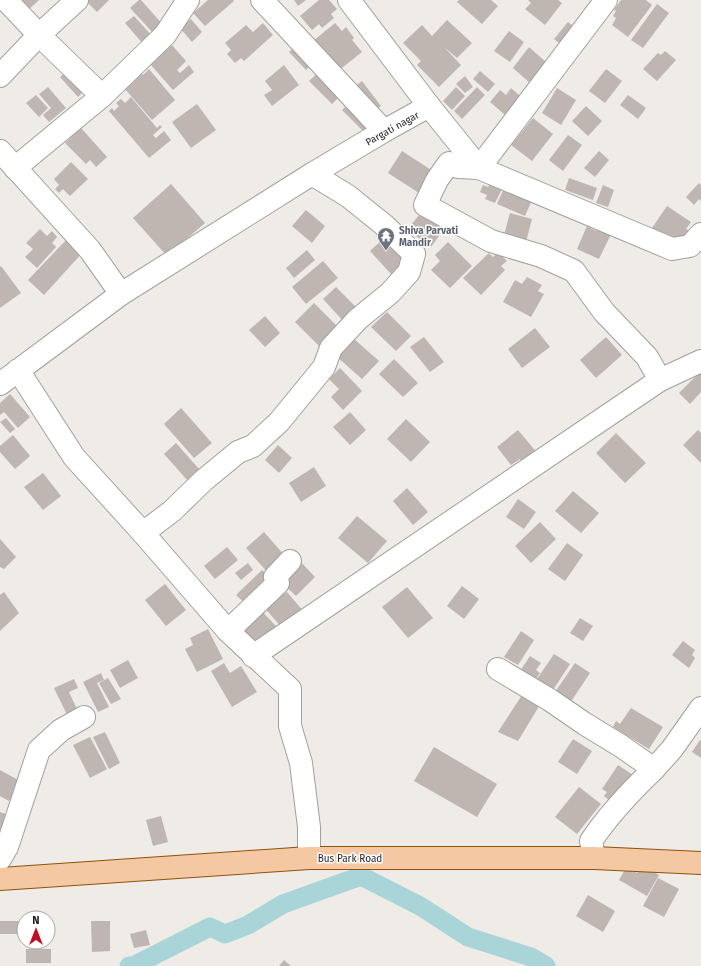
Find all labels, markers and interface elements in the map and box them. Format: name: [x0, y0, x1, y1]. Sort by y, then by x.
street label: Pargati nagar: [364, 109, 422, 149]
place label: Shiva Parvati Mandir: [399, 225, 458, 249]
temple icon: Shiva Parvati Mandir: [376, 226, 396, 251]
street label: Bus Park Road: [318, 853, 382, 865]
north arrow: [16, 910, 56, 950]
text: N: [32, 914, 40, 927]

